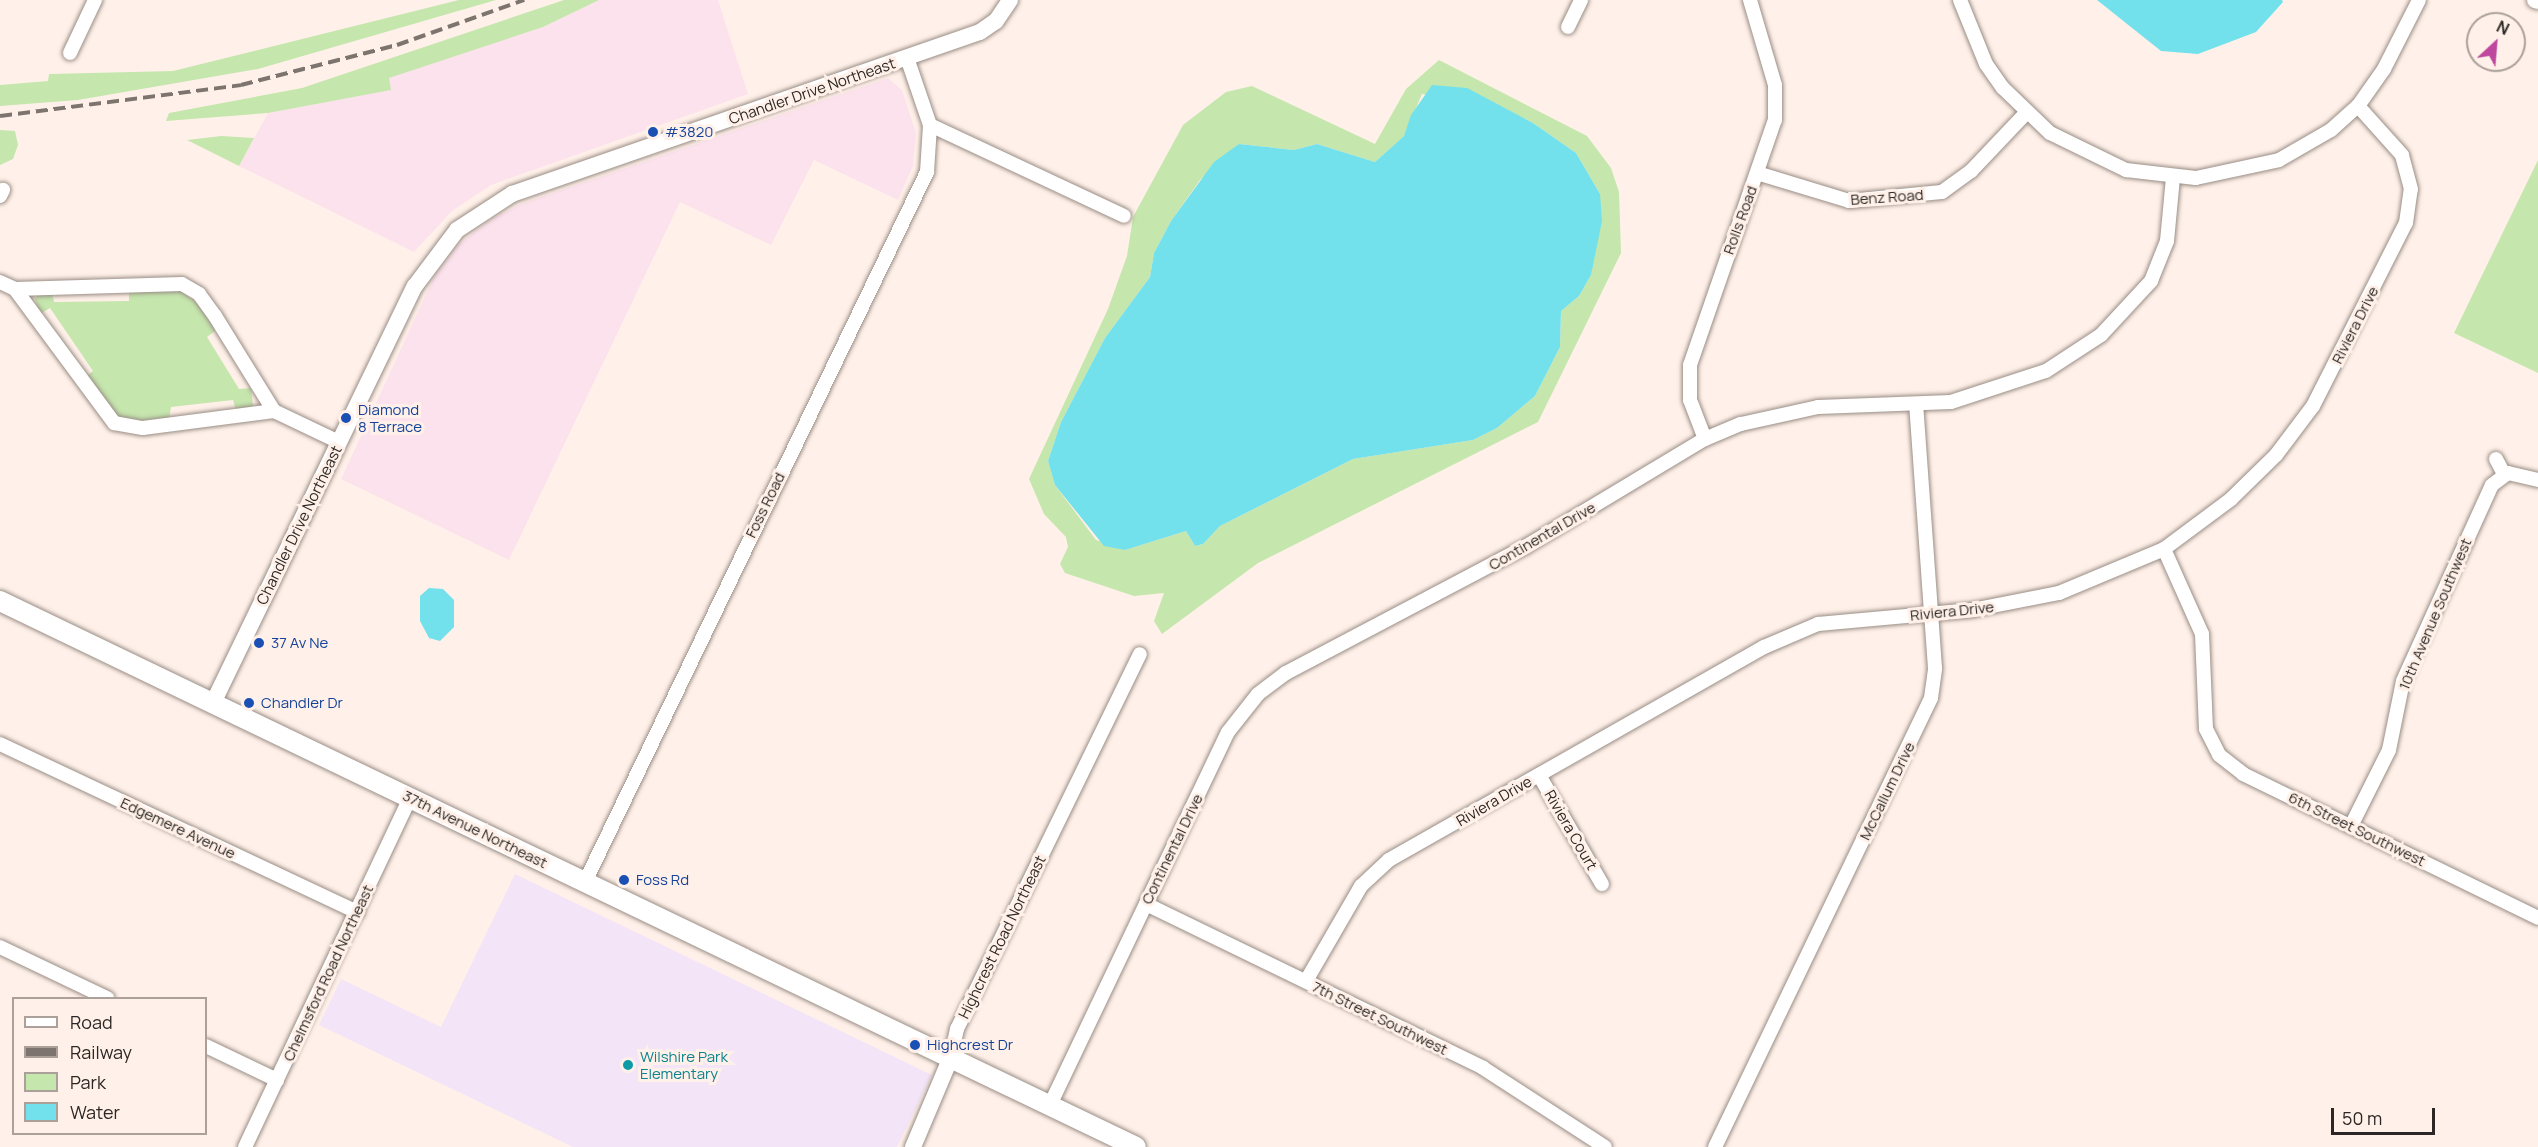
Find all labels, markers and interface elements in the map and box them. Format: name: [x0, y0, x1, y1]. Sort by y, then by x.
north arrow: [2466, 12, 2526, 72]
text: N: [2493, 15, 2513, 40]
street label: Chandler Drive Northeast: [726, 54, 898, 128]
place label: #3820: [665, 123, 714, 141]
marker: #3820: [646, 125, 660, 139]
street label: Rolls Road: [1719, 183, 1761, 257]
street label: Benz Road: [1850, 185, 1924, 209]
street label: Riviera Drive: [2328, 283, 2382, 367]
place label: Diamond 8 Terrace: [358, 400, 422, 435]
marker: Diamond 8 Terrace: [339, 411, 353, 425]
street label: Chandler Drive Northeast: [253, 443, 345, 607]
street label: Foss Road: [741, 469, 789, 541]
street label: Continental Drive: [1485, 498, 1599, 574]
street label: 10th Avenue Southwest: [2395, 535, 2475, 693]
street label: Riviera Drive: [1909, 598, 1995, 624]
place label: 37 Av Ne: [271, 634, 328, 652]
marker: 37 Av Ne: [252, 636, 266, 650]
place label: Chandler Dr: [261, 694, 343, 712]
marker: Chandler Dr: [242, 696, 256, 710]
street label: McCallum Drive: [1856, 739, 1918, 843]
street label: Riviera Drive: [1453, 772, 1535, 830]
street label: 37th Avenue Northeast: [400, 786, 550, 872]
street label: Riviera Court: [1541, 787, 1601, 873]
street label: 6th Street Southwest: [2286, 788, 2428, 870]
street label: Continental Drive: [1138, 791, 1206, 907]
street label: Edgemere Avenue: [118, 793, 238, 863]
street label: Highcrest Road Northeast: [955, 852, 1049, 1022]
place label: Foss Rd: [636, 871, 689, 889]
marker: Foss Rd: [617, 873, 631, 887]
street label: Chelmsford Road Northeast: [279, 882, 377, 1064]
street label: 7th Street Southwest: [1309, 977, 1451, 1059]
legend: [12, 997, 207, 1135]
text: Road: [70, 1010, 113, 1034]
place label: Highcrest Dr: [927, 1036, 1013, 1054]
marker: Highcrest Dr: [908, 1038, 922, 1052]
text: Railway: [70, 1040, 132, 1064]
place label: Wilshire Park Elementary: [640, 1047, 728, 1082]
marker: Wilshire Park Elementary: [621, 1058, 635, 1072]
text: Park: [70, 1070, 106, 1094]
scale bar: [2334, 1096, 2438, 1134]
text: Water: [70, 1100, 120, 1124]
text: 50 m: [2342, 1106, 2382, 1130]

